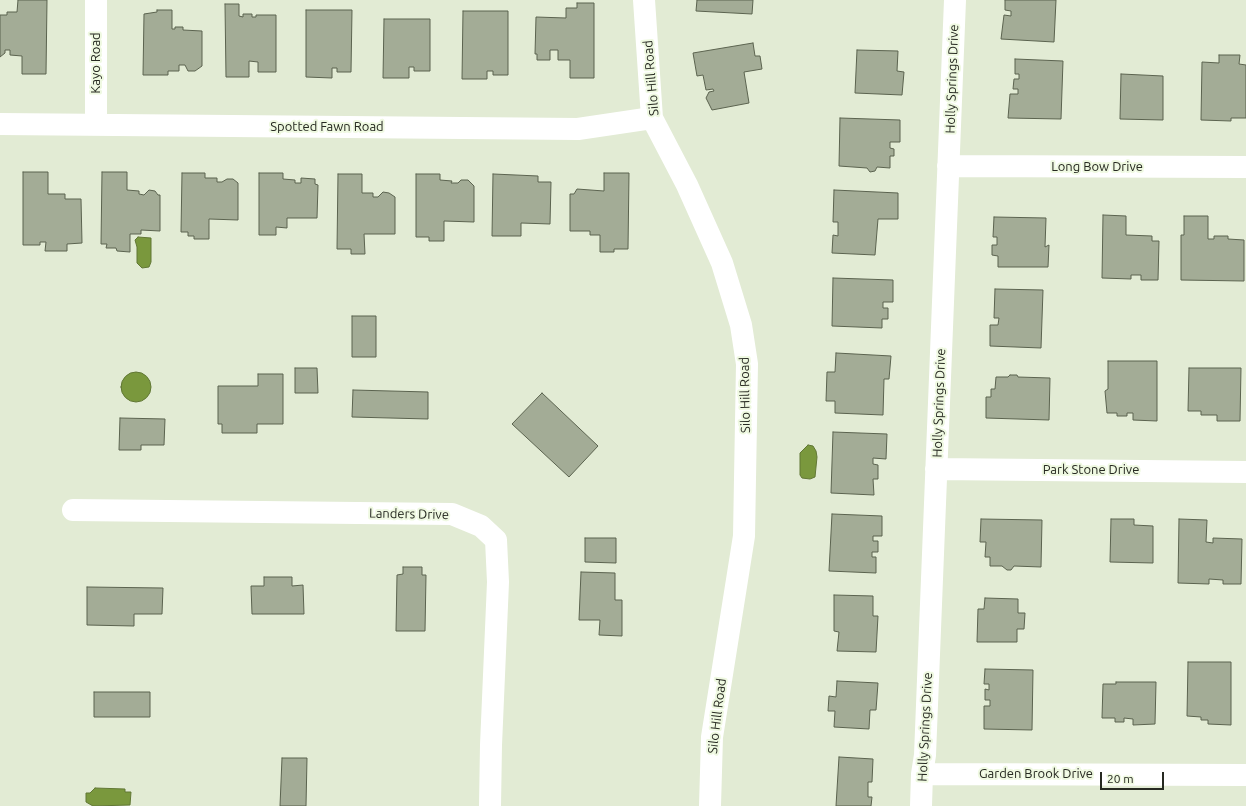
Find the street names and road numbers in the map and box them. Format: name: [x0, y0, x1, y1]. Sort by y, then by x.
street label: Holly Springs Drive: [942, 24, 962, 134]
street label: Kayo Road: [88, 32, 104, 94]
street label: Silo Hill Road: [640, 39, 662, 117]
street label: Spotted Fawn Road: [270, 119, 384, 135]
street label: Long Bow Drive: [1051, 159, 1143, 175]
street label: Holly Springs Drive: [929, 348, 949, 458]
street label: Silo Hill Road: [737, 357, 753, 433]
street label: Park Stone Drive: [1043, 462, 1139, 478]
street label: Landers Drive: [369, 506, 449, 522]
street label: Holly Springs Drive: [914, 672, 936, 782]
street label: Silo Hill Road: [705, 677, 729, 755]
street label: Garden Brook Drive: [979, 766, 1093, 782]

